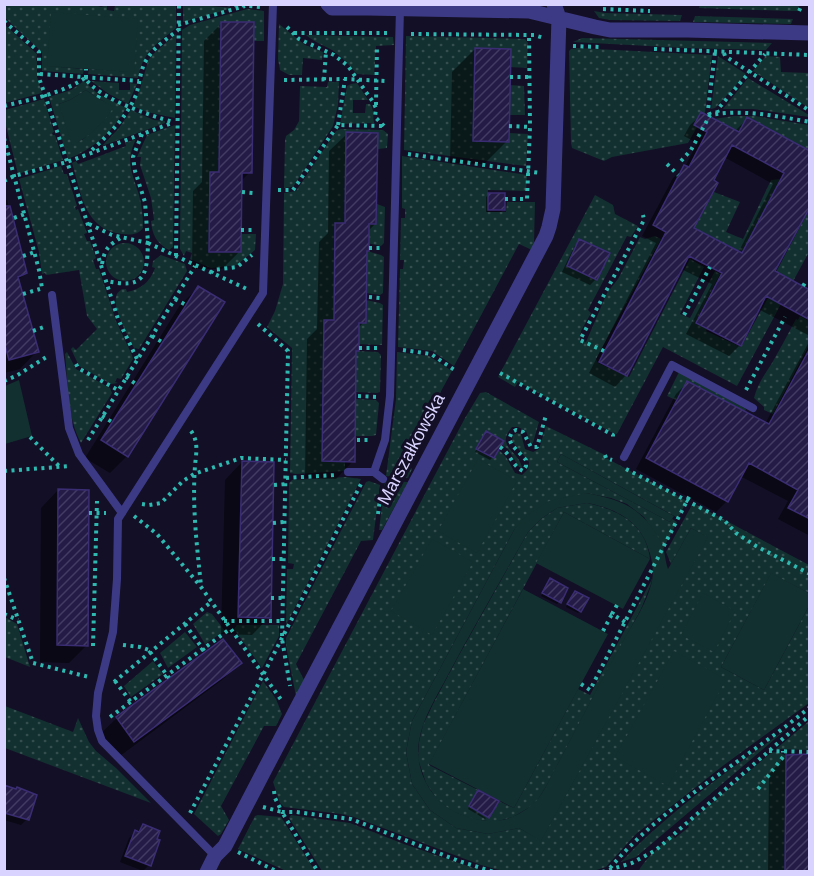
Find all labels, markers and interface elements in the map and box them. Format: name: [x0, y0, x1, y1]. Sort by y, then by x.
street label: Marszałkowska: [373, 389, 449, 508]

